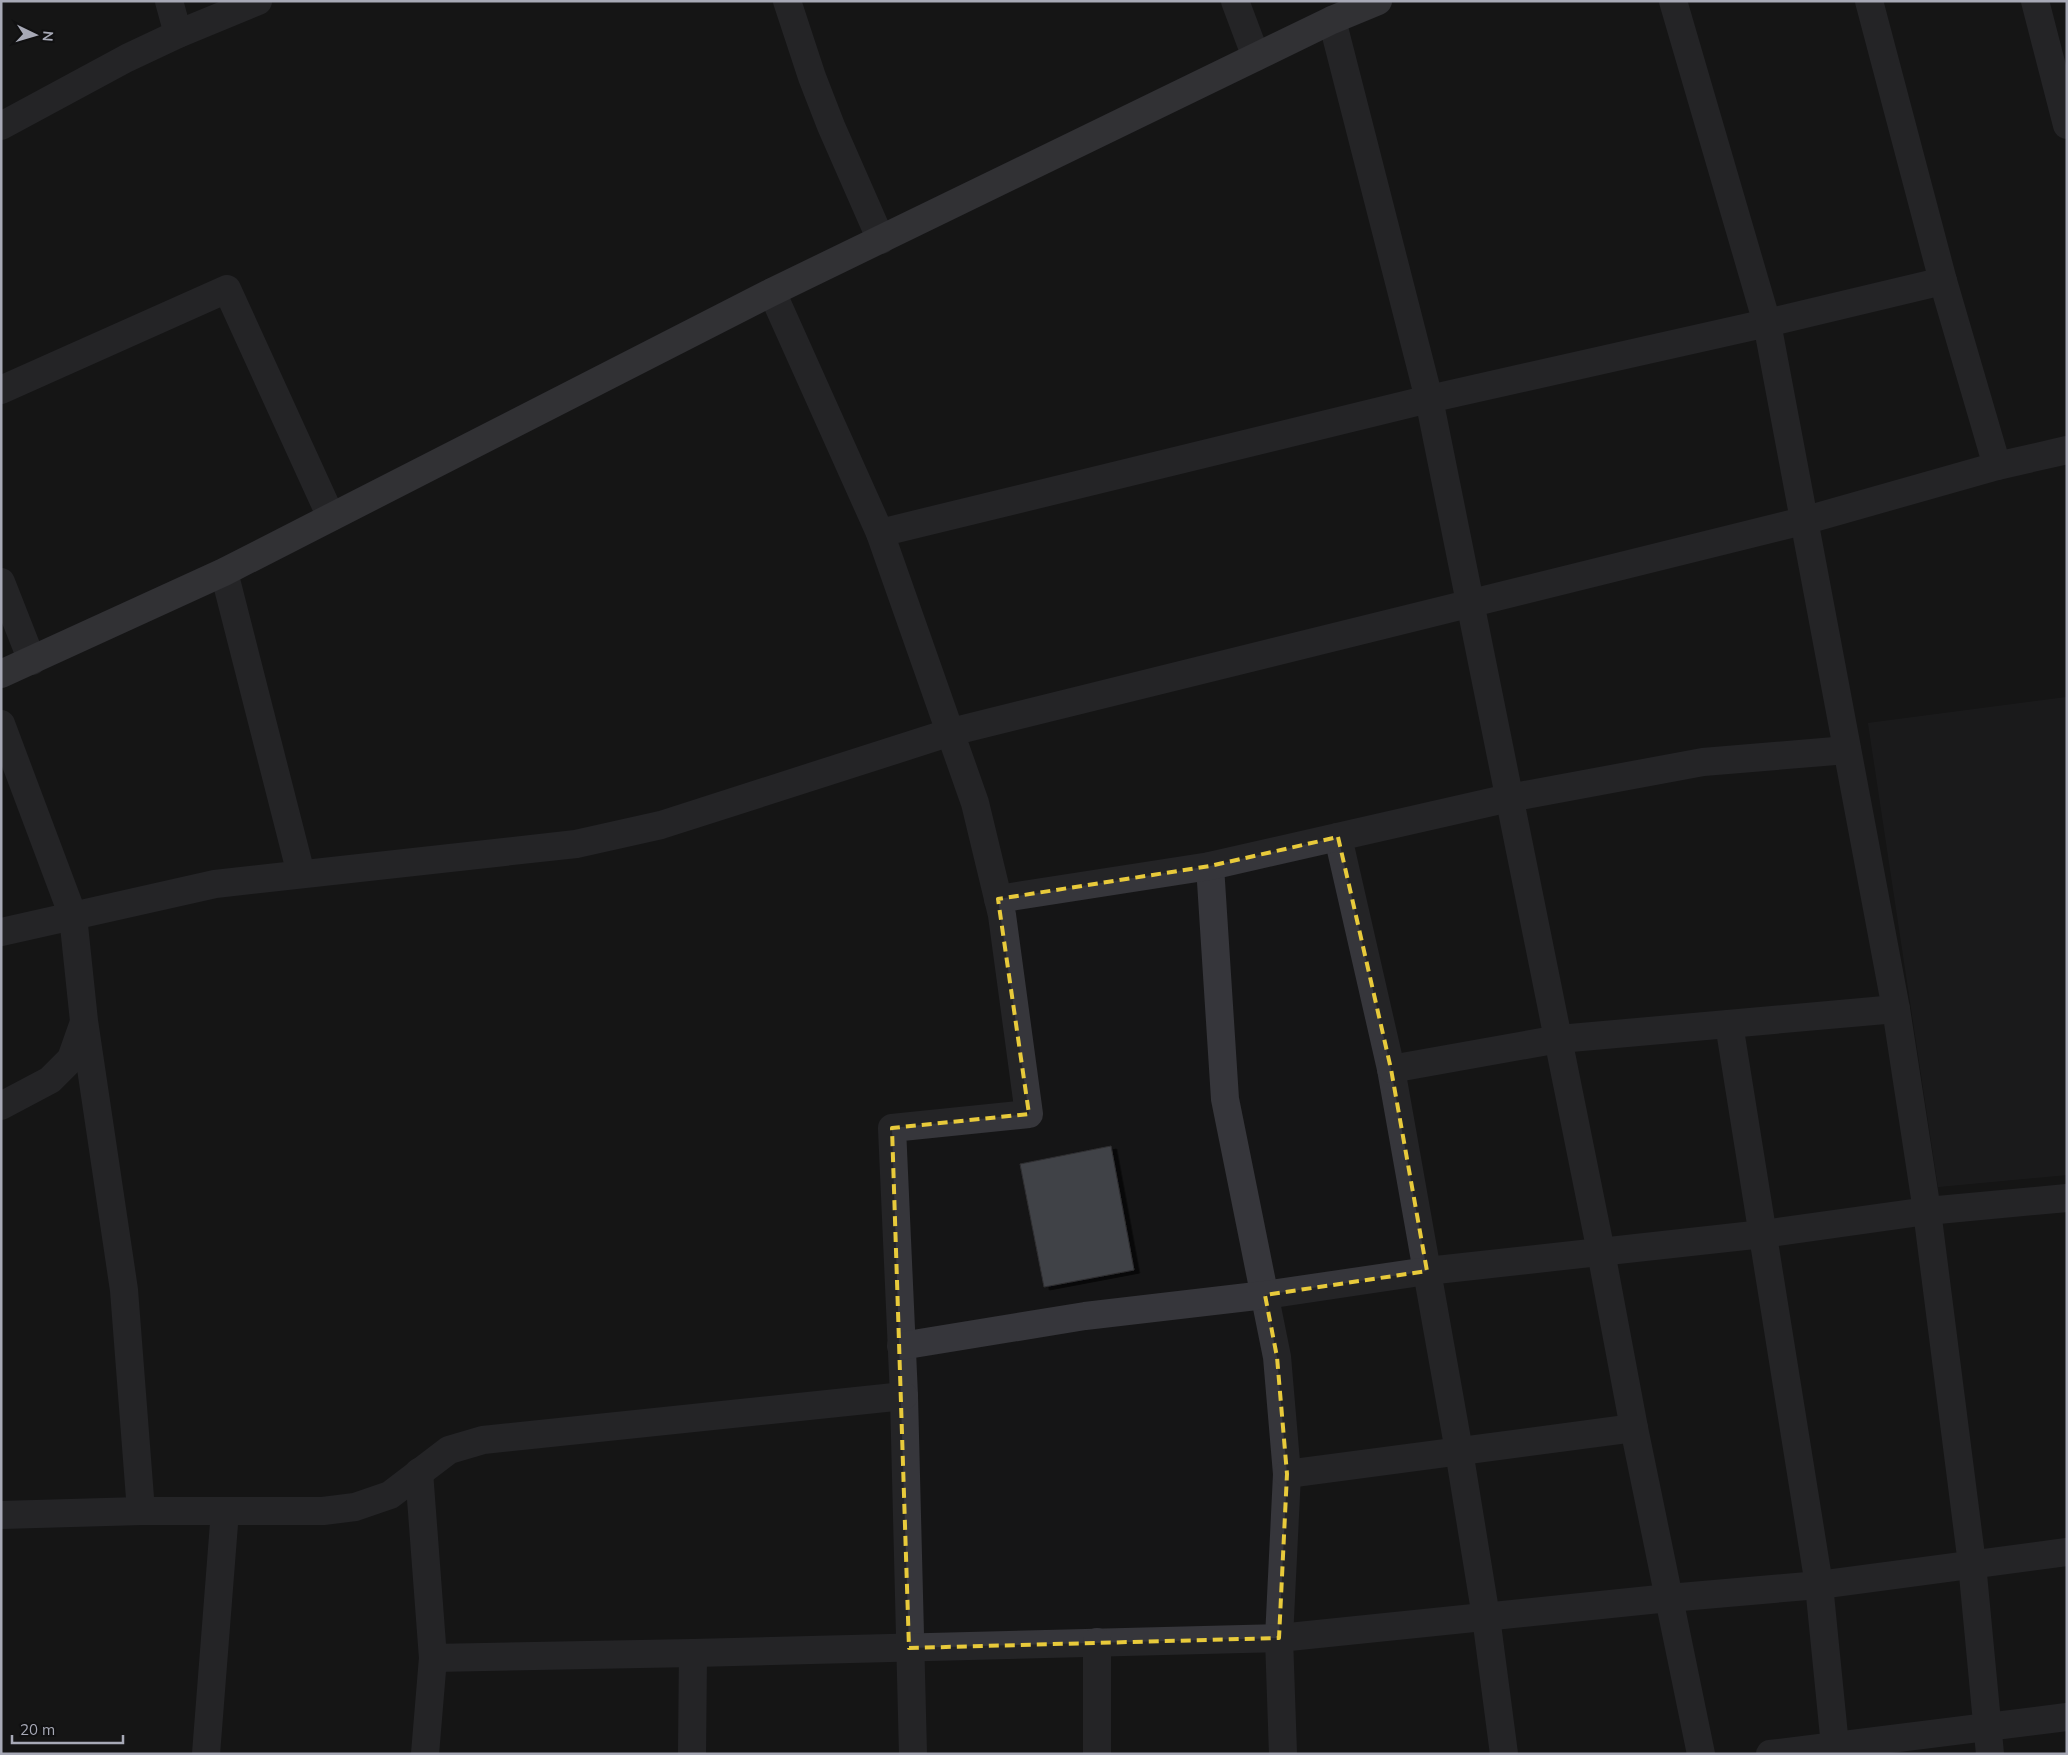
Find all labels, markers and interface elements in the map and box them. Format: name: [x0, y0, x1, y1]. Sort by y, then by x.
north arrow: [10, 10, 60, 60]
text: N: [39, 30, 57, 42]
scale bar: [12, 1712, 124, 1744]
text: 20 m: [20, 1720, 55, 1739]

